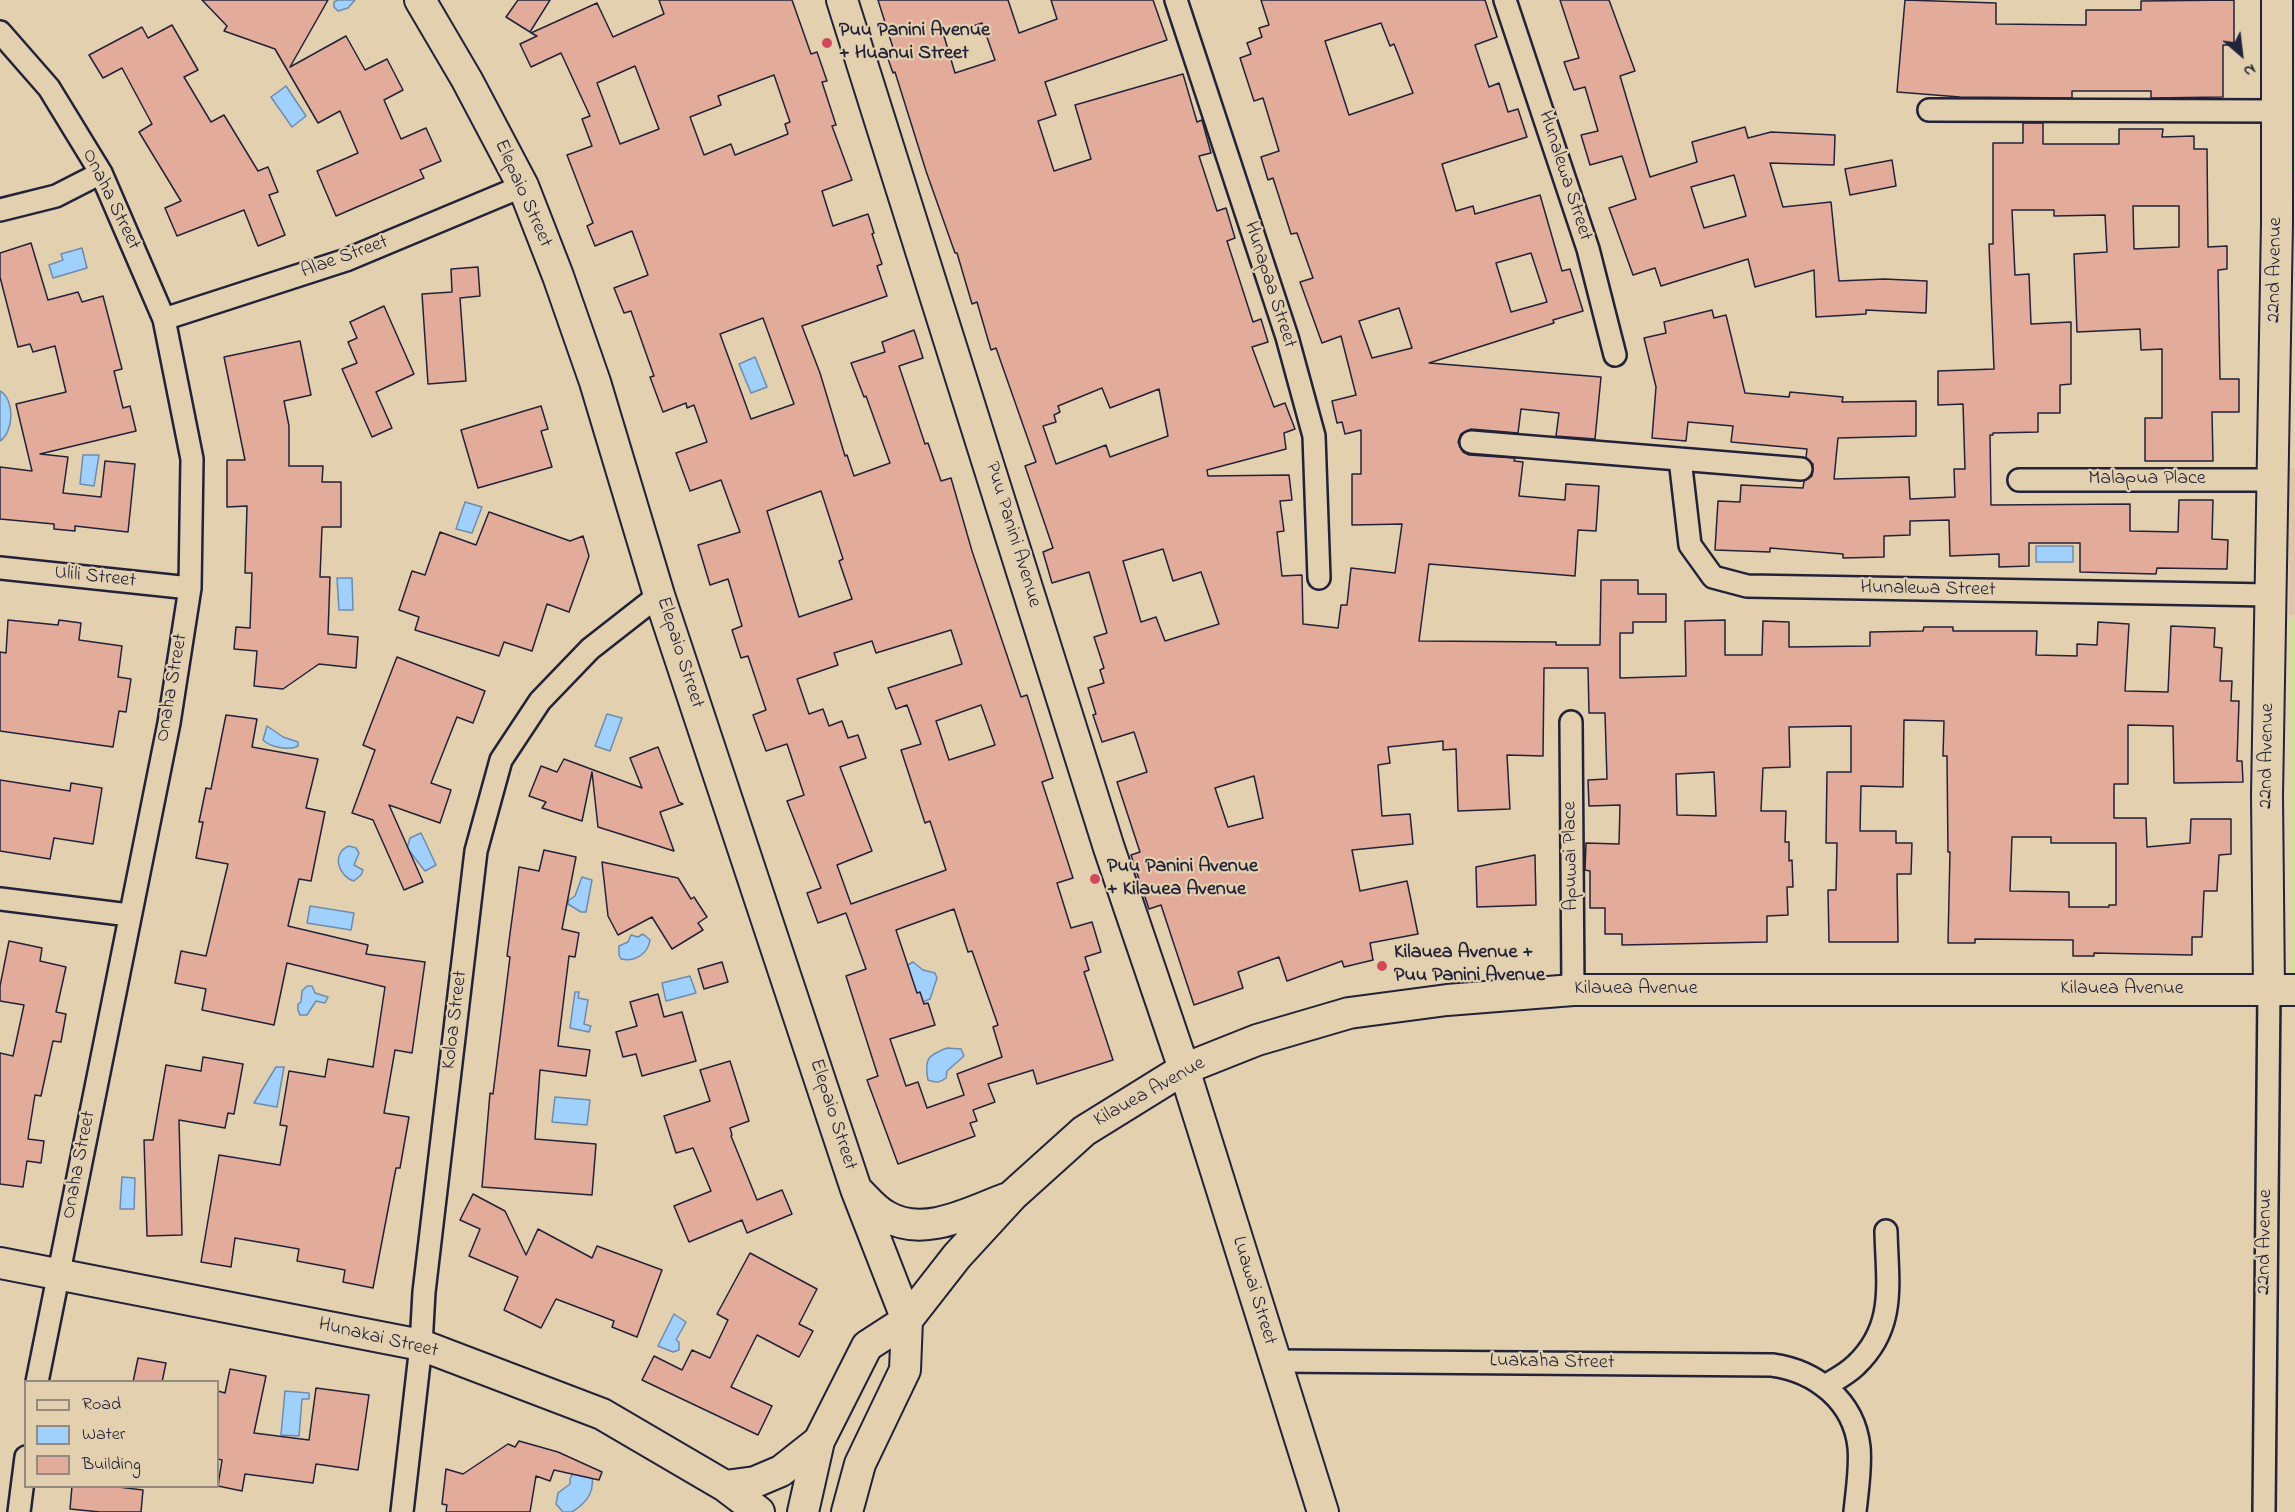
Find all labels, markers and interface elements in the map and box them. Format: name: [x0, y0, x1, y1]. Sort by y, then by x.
place label: Puu Panini Avenue + Huanui Street: [839, 20, 990, 67]
north arrow: [2211, 24, 2271, 84]
marker: Puu Panini Avenue + Huanui Street: [820, 36, 834, 50]
text: N: [2239, 57, 2260, 83]
street label: Hunalewa Street: [1532, 108, 1596, 244]
street label: Elepaio Street: [488, 136, 556, 252]
street label: Onaha Street: [75, 146, 145, 254]
street label: 22nd Avenue: [2263, 217, 2289, 323]
street label: Hunapaa Street: [1237, 219, 1301, 351]
street label: Alae Street: [298, 231, 392, 285]
street label: Puu Panini Avenue: [978, 459, 1046, 611]
street label: Malapua Place: [2088, 468, 2206, 492]
street label: Ulili Street: [53, 562, 137, 594]
street label: Hunalewa Street: [1860, 577, 1996, 603]
street label: Elepaio Street: [650, 594, 708, 712]
street label: Onaha Street: [152, 632, 194, 744]
street label: 22nd Avenue: [2255, 703, 2281, 809]
street label: Apuwai Place: [1559, 801, 1585, 911]
place label: Puu Panini Avenue + Kilauea Avenue: [1107, 856, 1258, 903]
marker: Puu Panini Avenue + Kilauea Avenue: [1088, 872, 1102, 886]
place label: Kilauea Avenue + Puu Panini Avenue: [1394, 942, 1545, 989]
marker: Kilauea Avenue + Puu Panini Avenue: [1375, 959, 1389, 973]
street label: Koloa Street: [438, 969, 474, 1071]
street label: Kilauea Avenue: [1574, 978, 1698, 1002]
street label: Kilauea Avenue: [2060, 978, 2184, 1002]
street label: Kilauea Avenue: [1090, 1053, 1210, 1133]
street label: Elepaio Street: [803, 1056, 861, 1174]
street label: Onaha Street: [58, 1109, 102, 1221]
street label: 22nd Avenue: [2253, 1189, 2279, 1295]
street label: Luawai Street: [1225, 1234, 1281, 1348]
street label: Hunakai Street: [316, 1314, 440, 1364]
street label: Luakaha Street: [1489, 1350, 1615, 1376]
legend: [24, 1380, 219, 1488]
text: Road: [82, 1392, 121, 1418]
text: Water: [82, 1422, 125, 1448]
text: Building: [82, 1452, 141, 1478]

